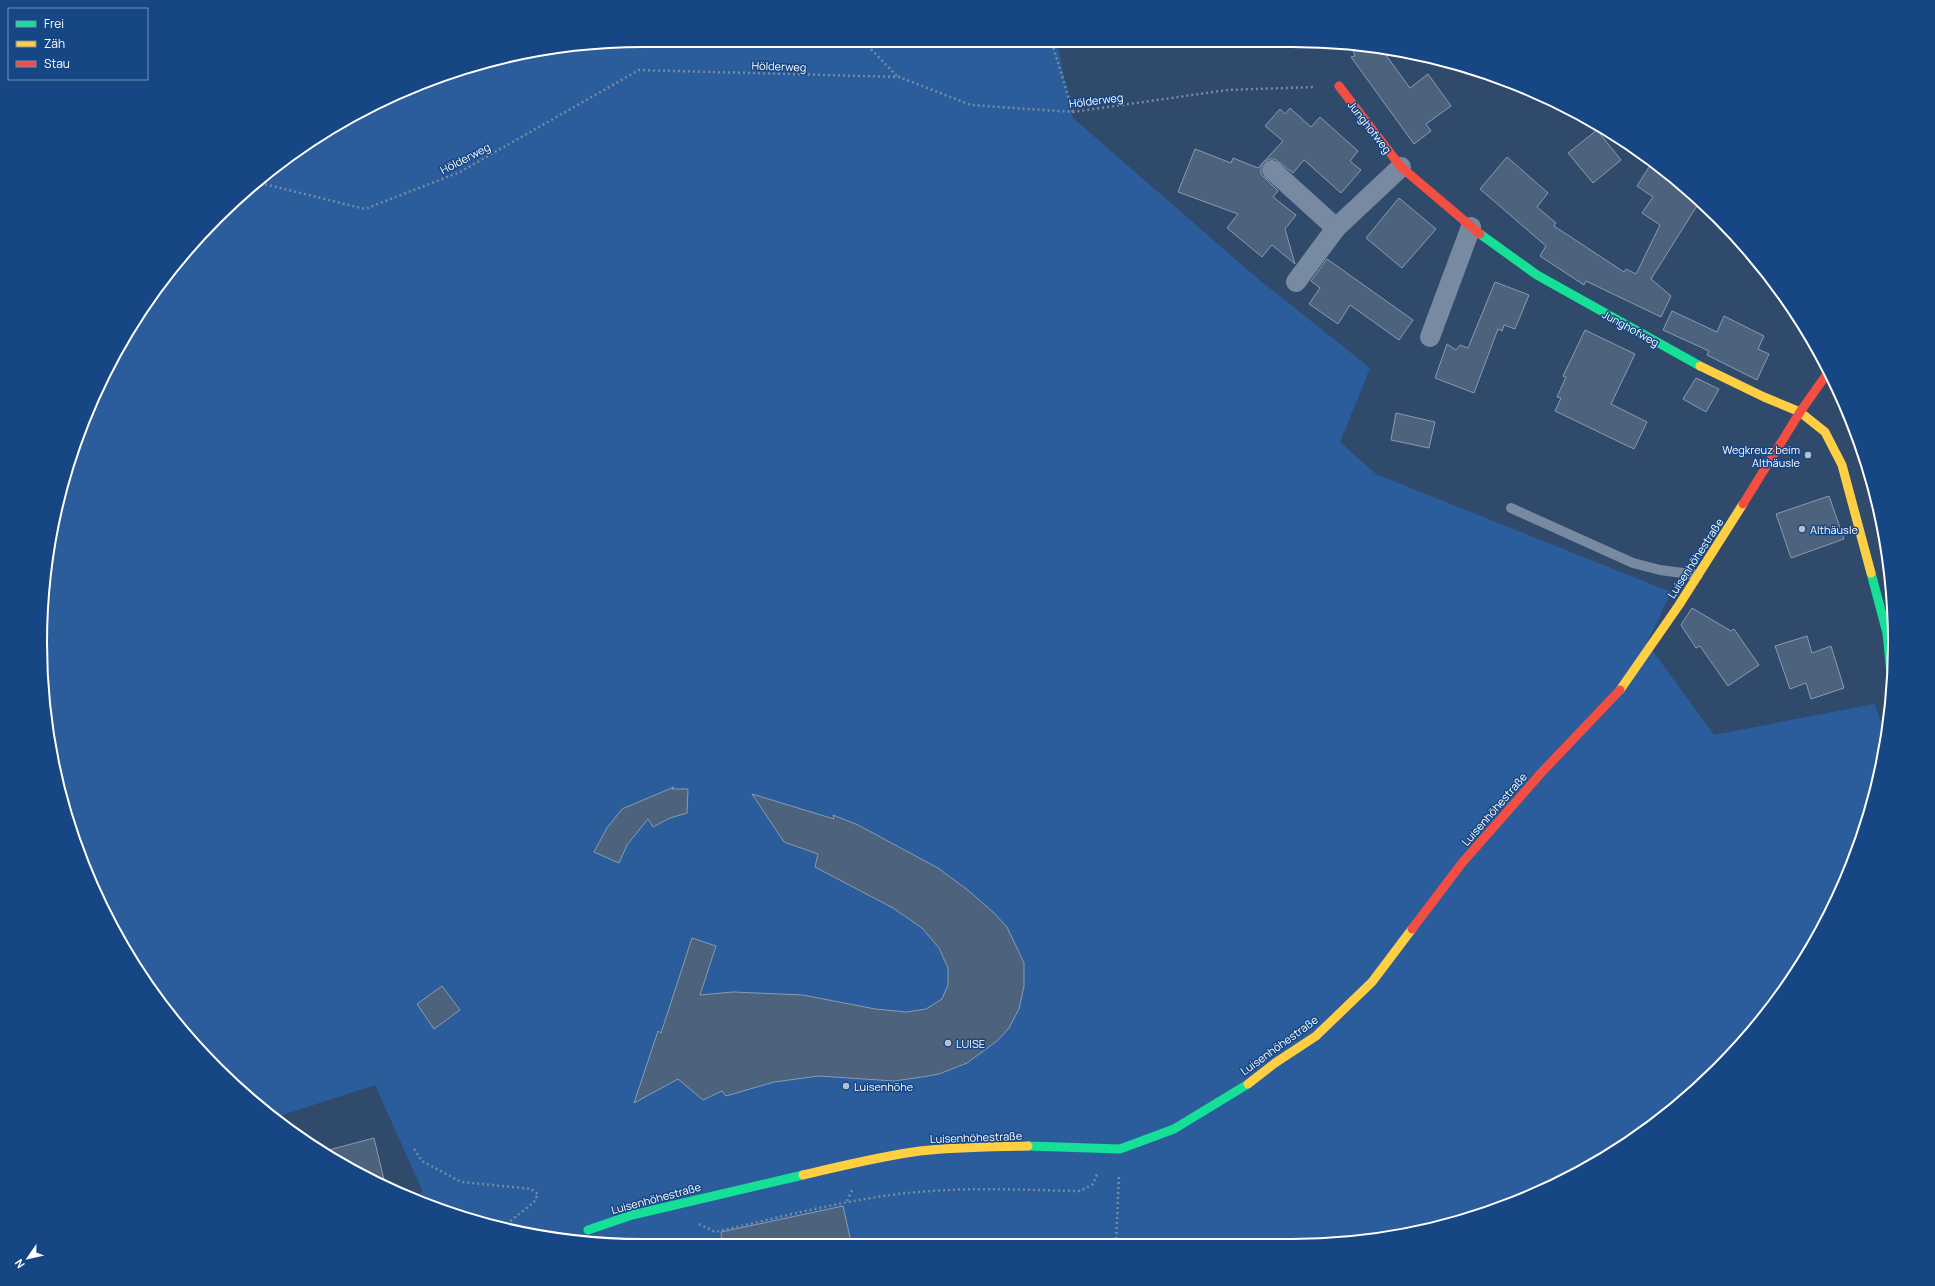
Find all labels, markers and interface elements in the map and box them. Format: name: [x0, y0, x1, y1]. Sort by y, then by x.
legend: [8, 8, 148, 80]
text: Frei: [44, 15, 64, 32]
text: Zäh: [44, 35, 65, 52]
text: Stau: [44, 55, 70, 72]
street label: Hölderweg: [751, 58, 807, 74]
street label: Hölderweg: [1068, 89, 1124, 111]
street label: Junghofweg: [1345, 98, 1395, 156]
street label: Hölderweg: [437, 139, 493, 177]
street label: Junghofweg: [1600, 306, 1662, 350]
place label: Wegkreuz beim Althäusle: [1722, 442, 1801, 470]
marker: Wegkreuz beim Althäusle: [1803, 450, 1813, 460]
street label: Luisenhöhestraße: [1664, 515, 1727, 601]
place label: Althäusle: [1810, 522, 1858, 537]
marker: Althäusle: [1797, 524, 1807, 534]
street label: Luisenhöhestraße: [1458, 769, 1530, 849]
street label: Luisenhöhestraße: [1237, 1011, 1321, 1078]
place label: LUISE: [956, 1036, 985, 1051]
marker: LUISE: [943, 1038, 953, 1048]
place label: Luisenhöhe: [854, 1079, 914, 1094]
marker: Luisenhöhe: [841, 1081, 851, 1091]
street label: Luisenhöhestraße: [930, 1128, 1023, 1146]
street label: Luisenhöhestraße: [609, 1179, 703, 1217]
north arrow: [8, 1238, 48, 1278]
text: N: [11, 1256, 28, 1271]

